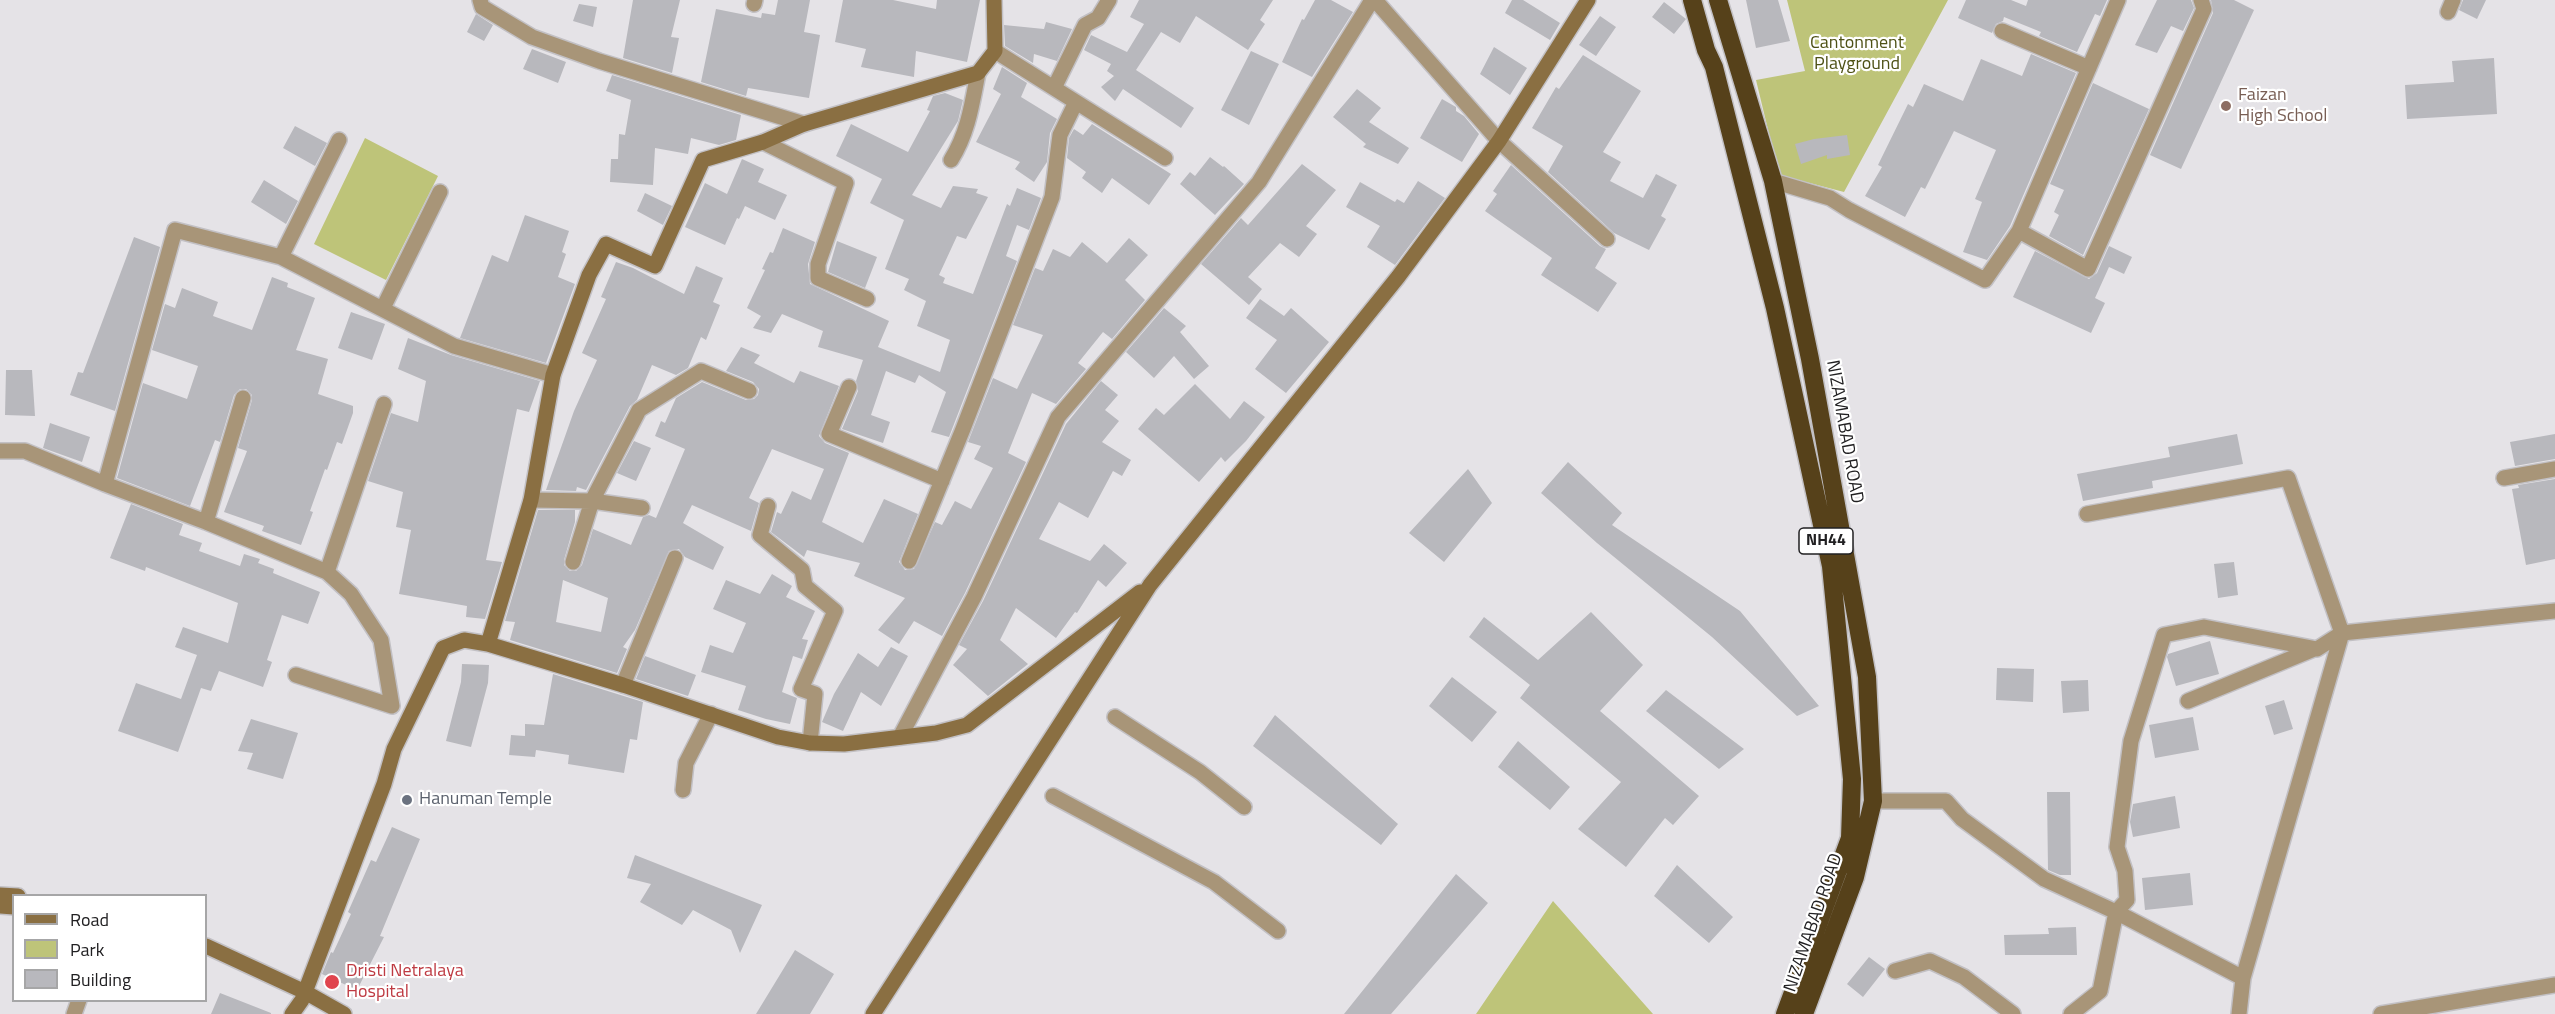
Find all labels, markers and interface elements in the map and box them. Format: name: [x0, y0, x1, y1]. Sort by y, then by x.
park label: Cantonment Playground: [1810, 33, 1904, 76]
place label: Faizan High School: [2238, 85, 2327, 128]
marker: Faizan High School: [2219, 99, 2233, 113]
street label: NIZAMABAD ROAD: [1821, 359, 1867, 505]
road number: NH44: [1799, 528, 1853, 554]
place label: Hanuman Temple: [419, 789, 552, 811]
marker: Hanuman Temple: [400, 793, 414, 807]
street label: NIZAMABAD ROAD: [1780, 851, 1848, 995]
legend: [12, 894, 207, 1002]
text: Road: [70, 906, 109, 933]
text: Park: [70, 936, 104, 963]
place label: Dristi Netralaya Hospital: [346, 961, 464, 1004]
text: Building: [70, 966, 131, 993]
marker: Dristi Netralaya Hospital: [323, 973, 341, 991]

